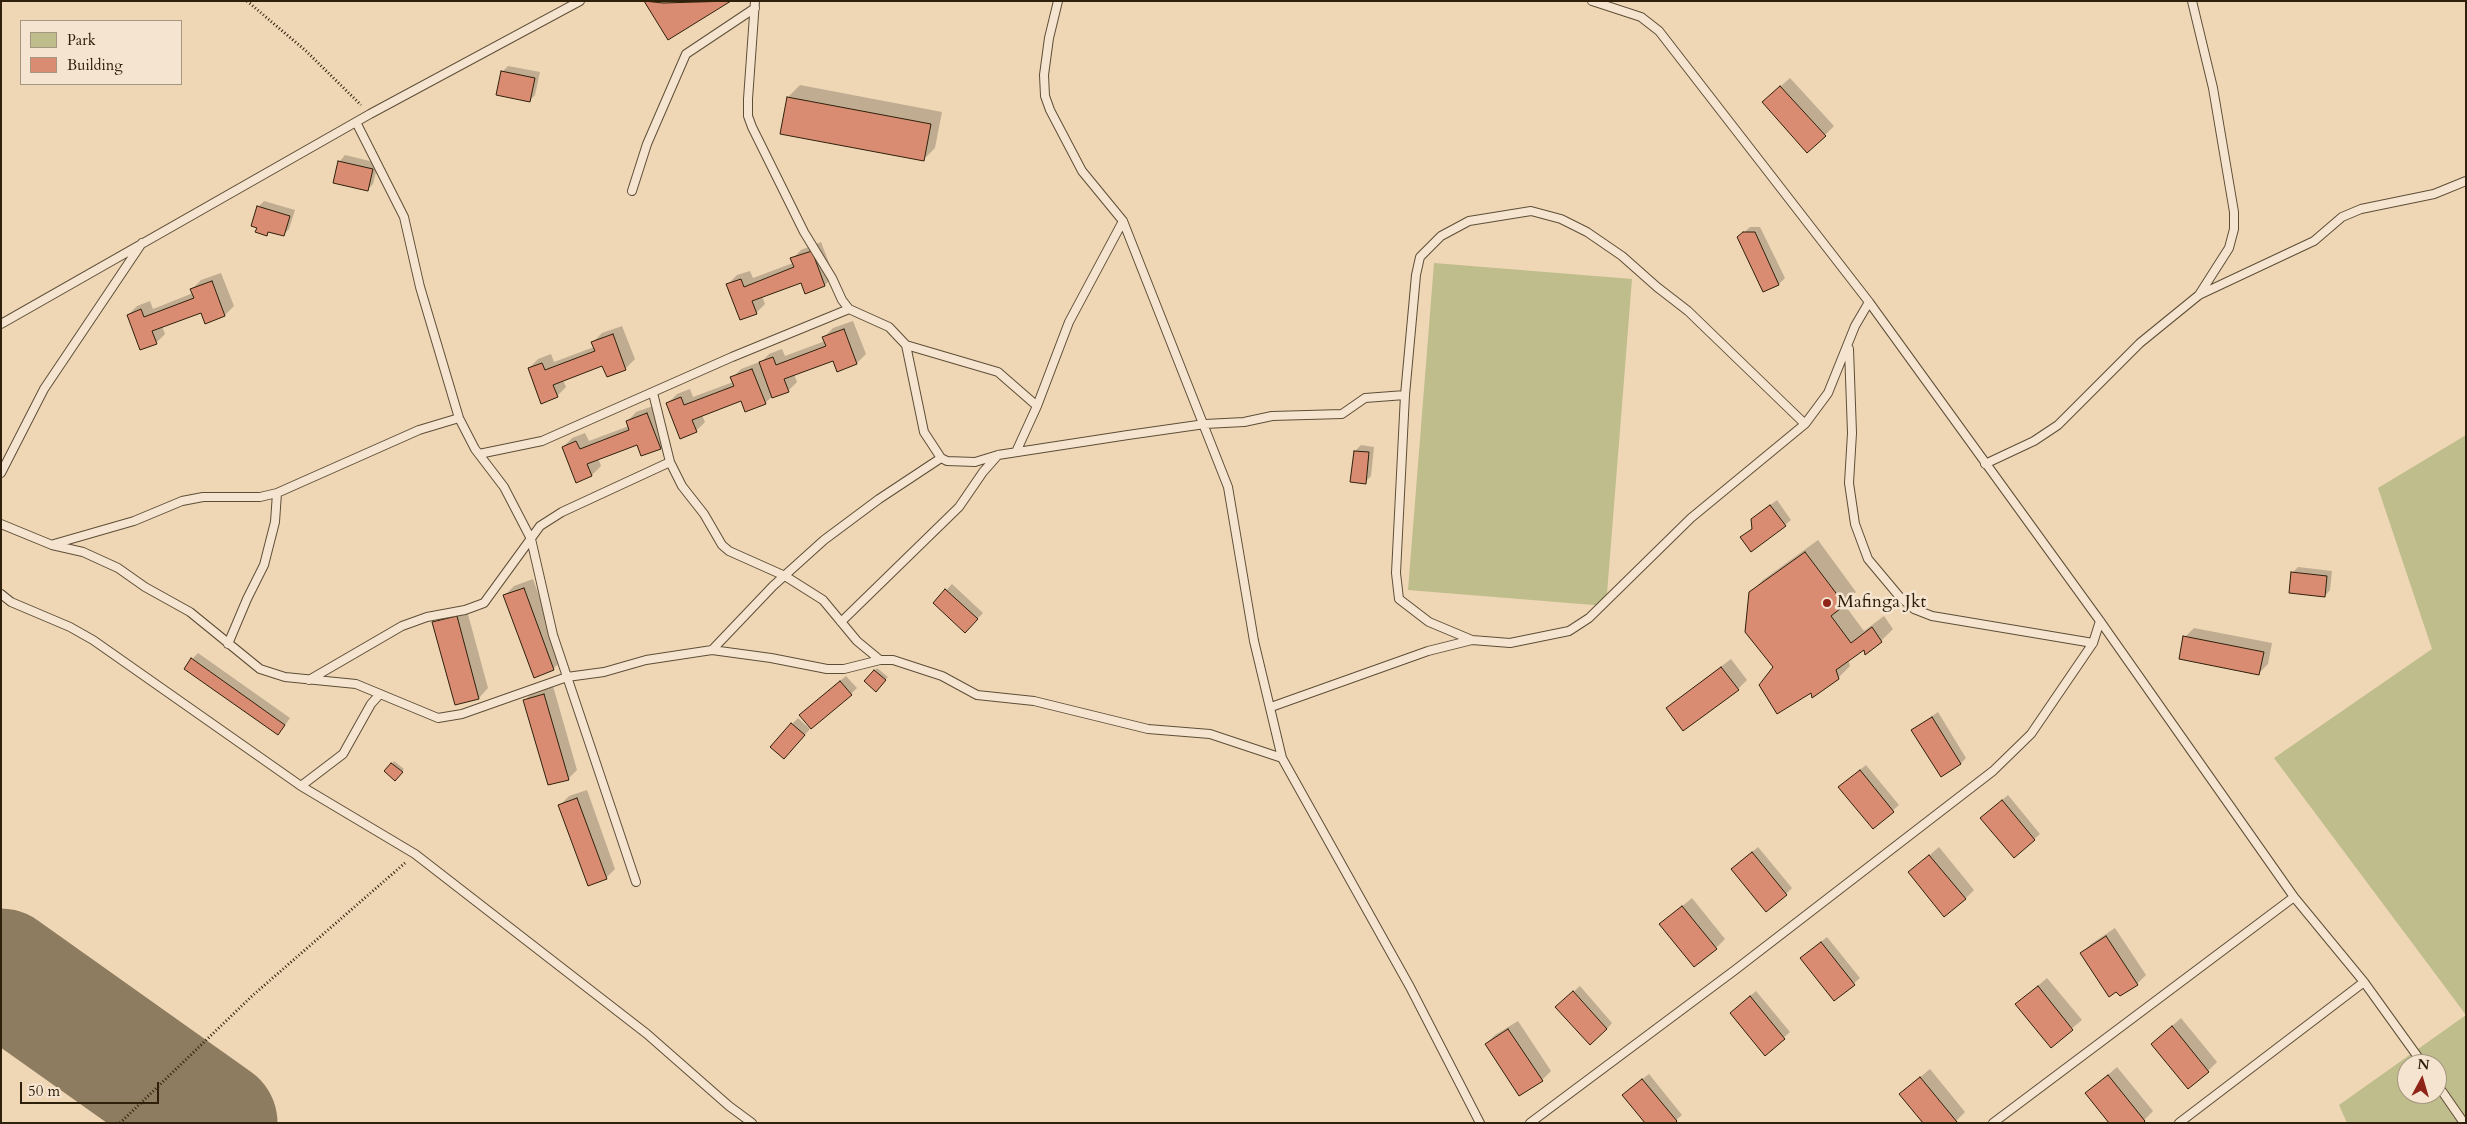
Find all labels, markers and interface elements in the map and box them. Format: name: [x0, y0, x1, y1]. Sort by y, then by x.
legend: [20, 20, 182, 85]
text: Park: [67, 30, 96, 50]
text: Building: [67, 55, 123, 75]
place label: Mafinga Jkt: [1837, 592, 1926, 614]
marker: Mafinga Jkt: [1821, 597, 1833, 609]
north arrow: [2397, 1054, 2447, 1104]
text: N: [2416, 1054, 2431, 1075]
scale bar: [22, 1072, 161, 1104]
text: 50 m: [28, 1081, 60, 1101]

